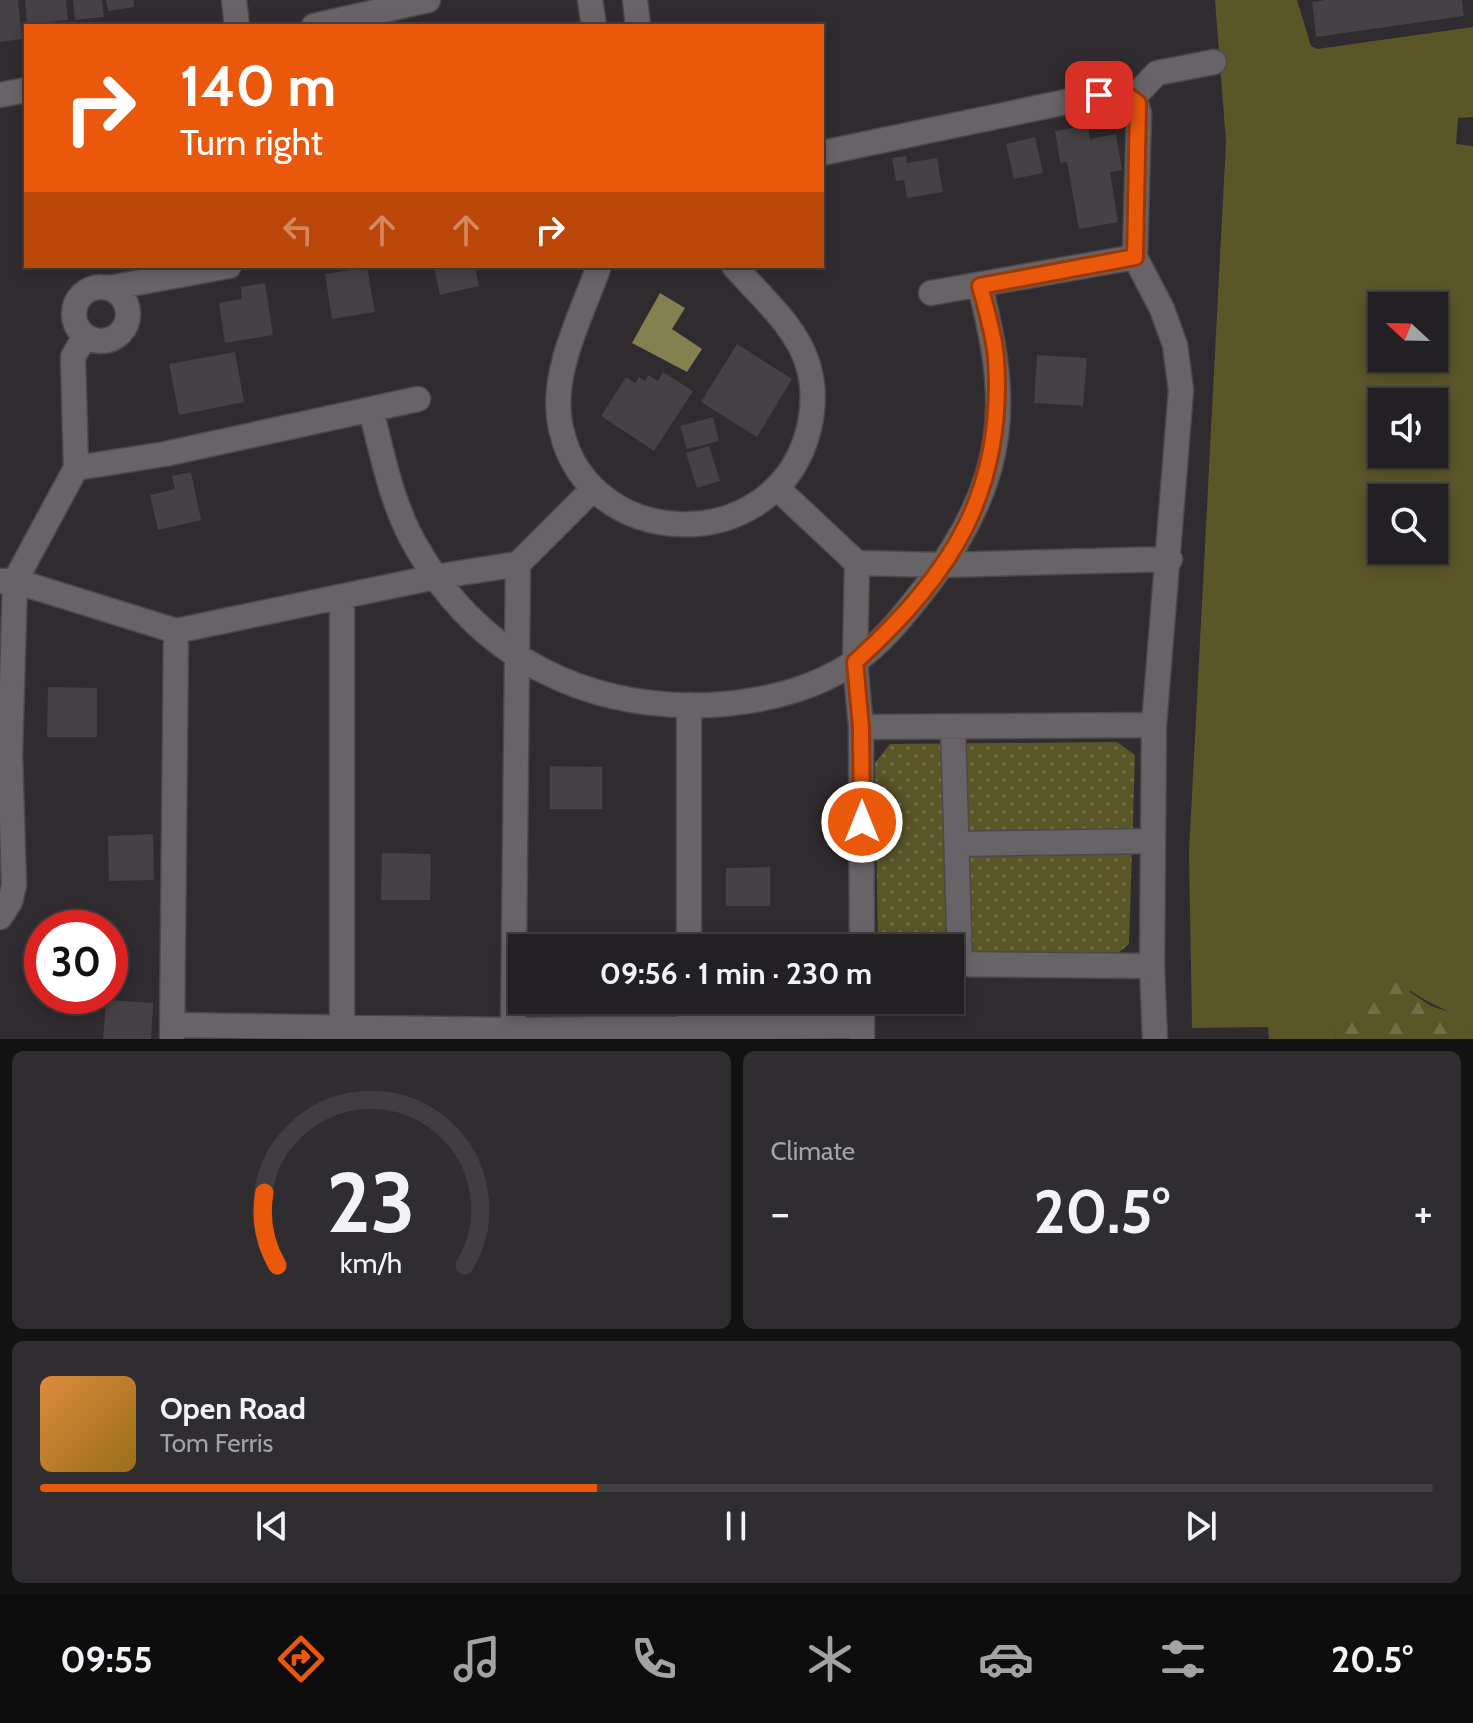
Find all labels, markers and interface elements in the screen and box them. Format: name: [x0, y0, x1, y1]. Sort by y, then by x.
text: 140 m: [180, 52, 336, 120]
icon: right: [48, 56, 152, 160]
pin: [1065, 61, 1133, 129]
icon: arrive: [1077, 73, 1121, 117]
text: Turn right: [180, 120, 323, 164]
icon: left: [276, 208, 320, 252]
icon: ahead: [360, 208, 404, 252]
icon: ahead: [444, 208, 488, 252]
icon: right: [528, 208, 572, 252]
north arrow: [1368, 292, 1448, 372]
map controls: [1368, 292, 1448, 564]
button: sound: [1368, 388, 1448, 468]
button: search: [1368, 484, 1448, 564]
position arrow: [820, 780, 904, 864]
speed limit sign: 30: [24, 910, 128, 1014]
text: 09:56 · 1 min · 230 m: [600, 955, 872, 992]
text: Climate: [771, 1135, 855, 1167]
text: 23: [327, 1152, 416, 1253]
text: 20.5°: [1034, 1175, 1170, 1248]
text: −: [771, 1186, 790, 1239]
text: +: [1414, 1186, 1433, 1239]
text: km/h: [340, 1245, 403, 1280]
text: Open Road: [160, 1390, 306, 1427]
text: Tom Ferris: [160, 1427, 273, 1459]
icon: previous: [250, 1504, 294, 1548]
icon: pause: [714, 1504, 758, 1548]
icon: next: [1179, 1504, 1223, 1548]
icon: directions: [273, 1631, 329, 1687]
icon: music: [449, 1631, 505, 1687]
icon: phone: [626, 1631, 682, 1687]
icon: climate: [802, 1631, 858, 1687]
icon: car: [978, 1631, 1034, 1687]
icon: filters: [1155, 1631, 1211, 1687]
text: 09:55: [60, 1637, 152, 1681]
text: 20.5°: [1331, 1637, 1413, 1681]

